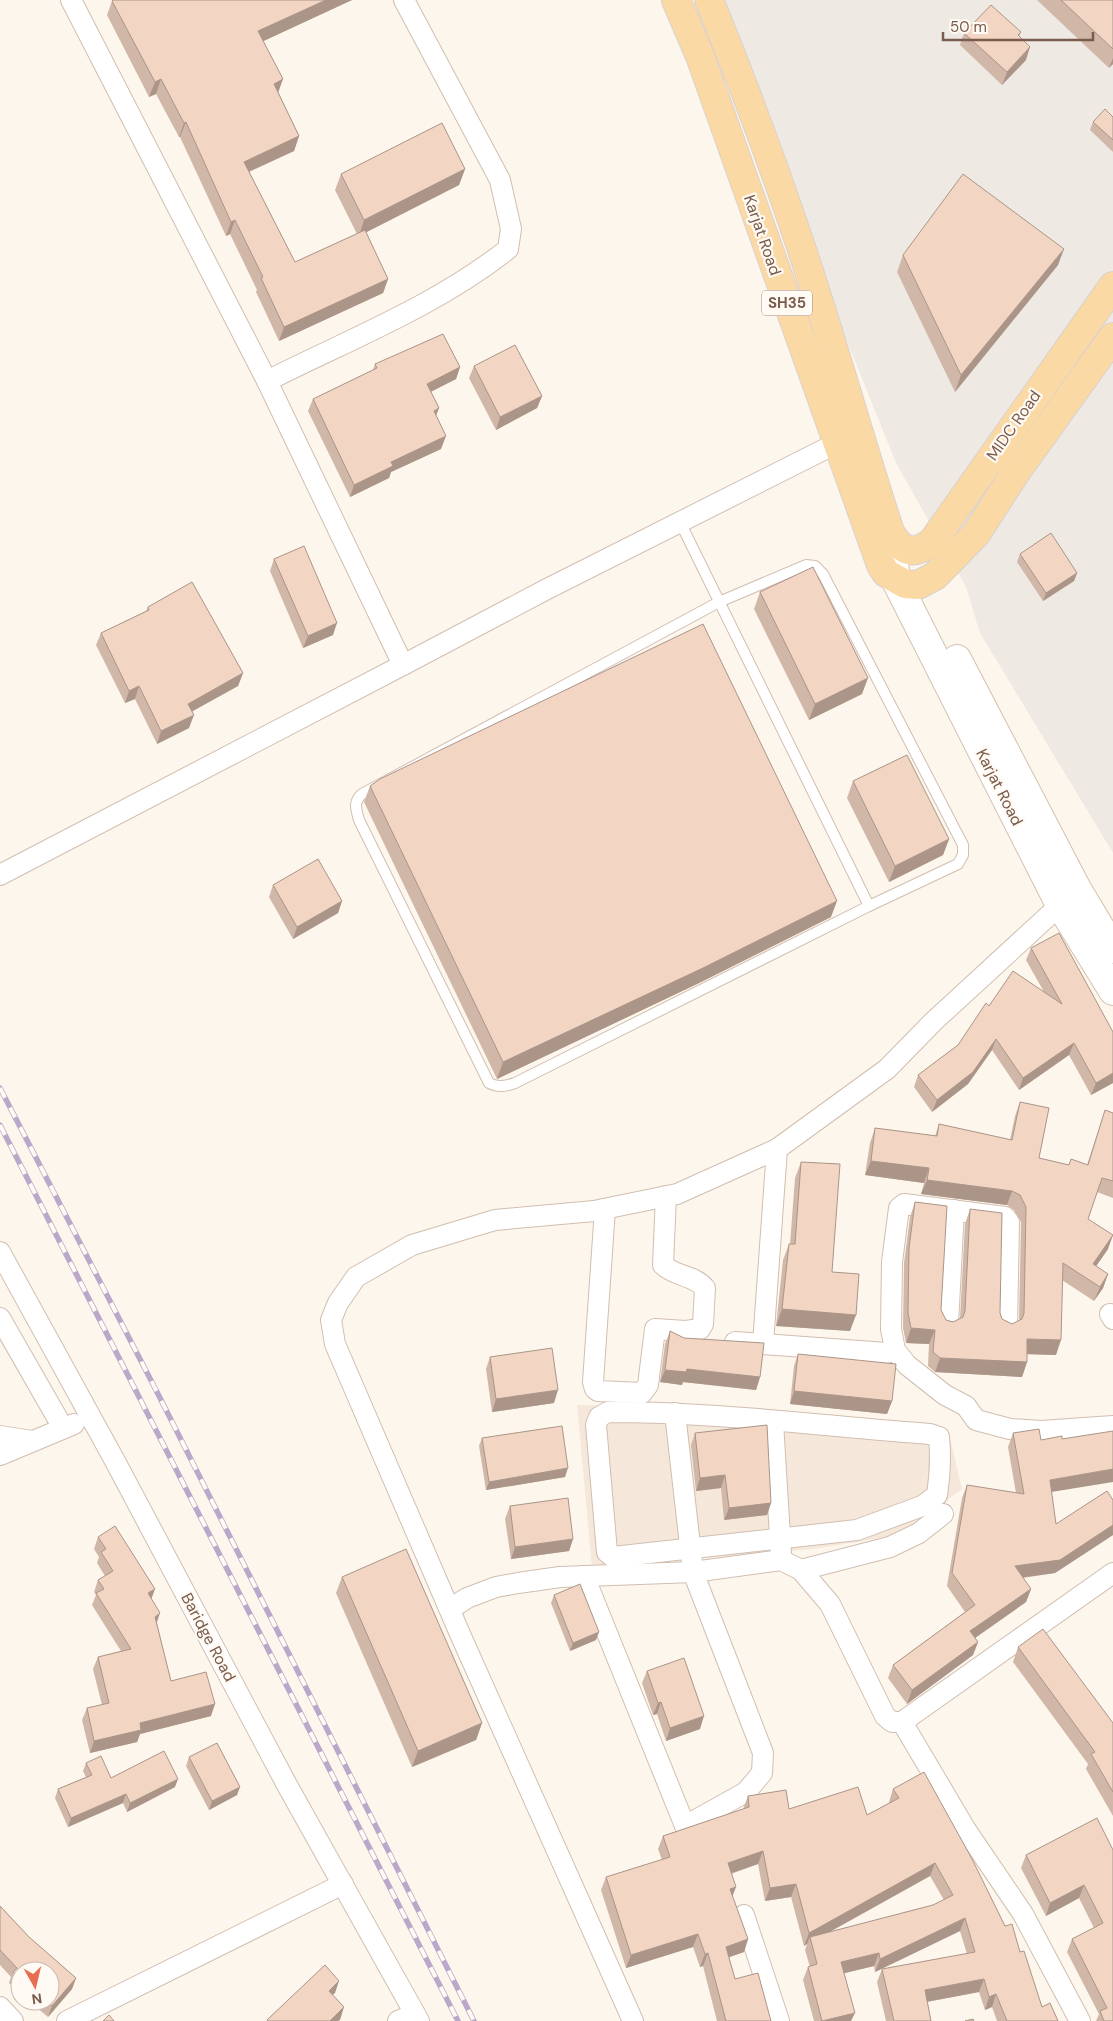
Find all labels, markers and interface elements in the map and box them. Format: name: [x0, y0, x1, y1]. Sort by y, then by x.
scale bar: [943, 10, 1093, 42]
text: 50 m: [950, 17, 987, 37]
street label: Karjat Road: [739, 192, 786, 278]
road number: SH35: [762, 290, 812, 316]
street label: MIDC Road: [982, 386, 1045, 465]
street label: Karjat Road: [971, 745, 1028, 829]
street label: Baridge Road: [176, 1589, 241, 1685]
north arrow: [10, 1961, 60, 2011]
text: N: [30, 1989, 43, 2008]

